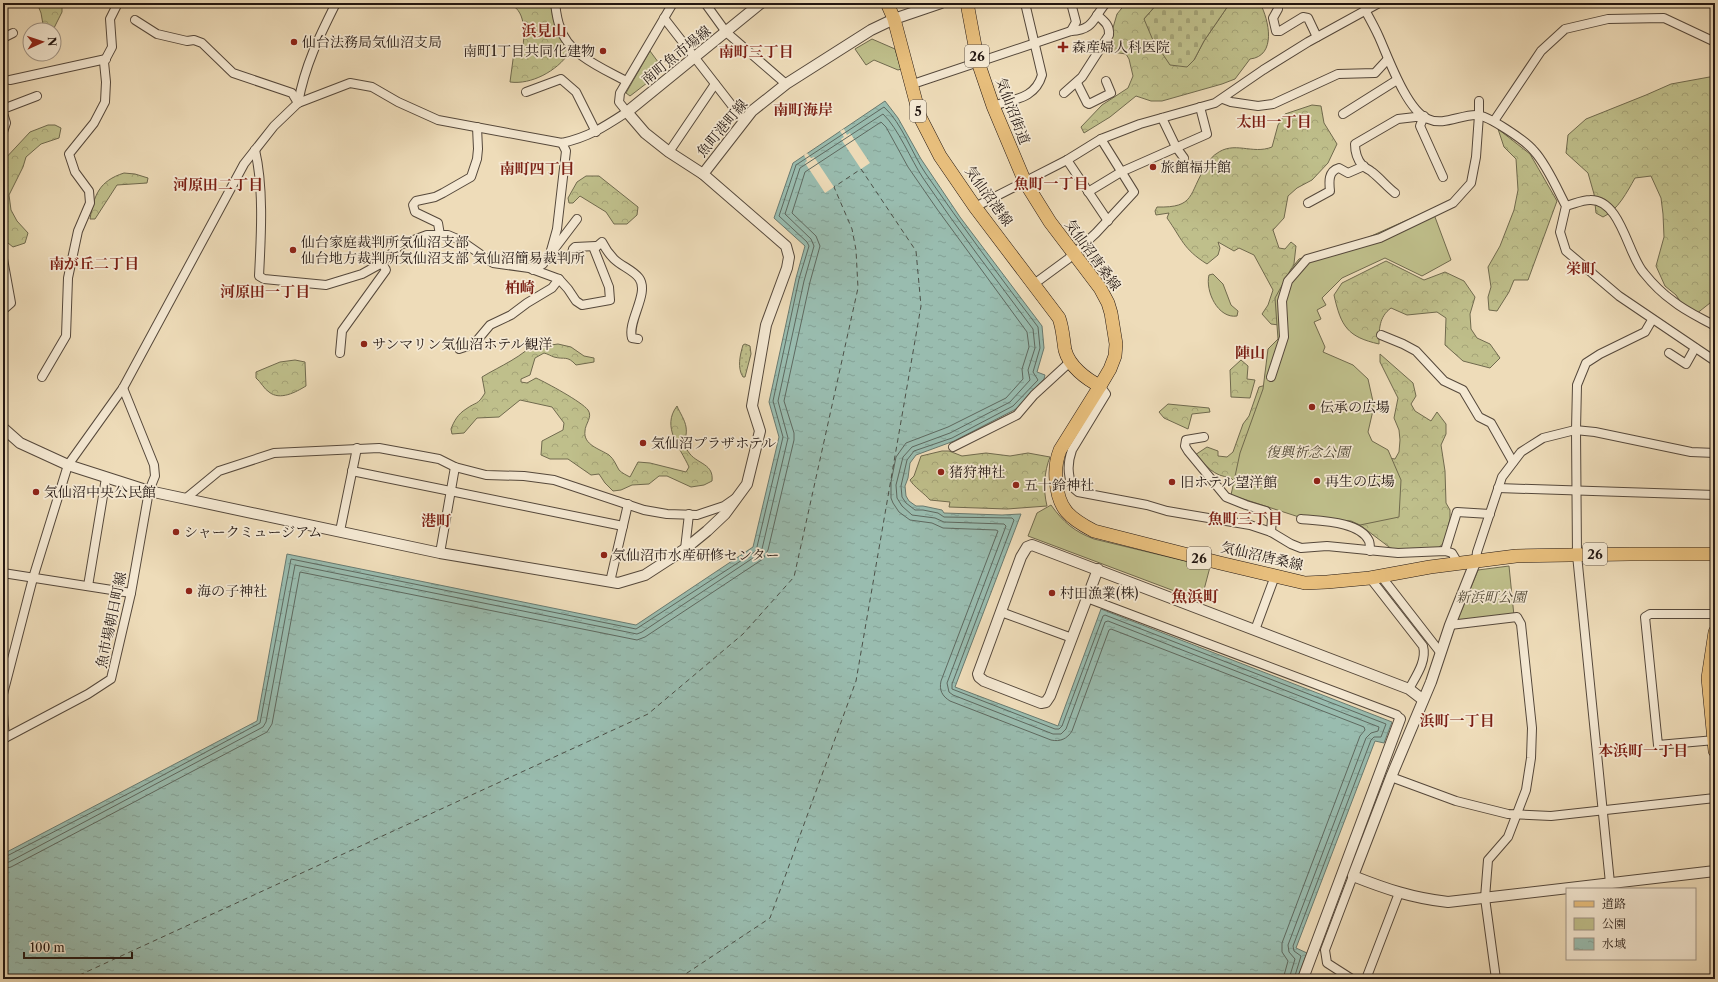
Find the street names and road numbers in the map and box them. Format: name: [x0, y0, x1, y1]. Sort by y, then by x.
street label: 南町魚市場線: [638, 22, 714, 88]
road number: 26: [965, 45, 989, 67]
street label: 気仙沼街道: [992, 75, 1034, 147]
street label: 魚町港町線: [693, 95, 751, 161]
road number: 5: [910, 100, 926, 122]
street label: 気仙沼港線: [961, 162, 1017, 230]
street label: 気仙沼唐桑線: [1061, 216, 1125, 294]
street label: 気仙沼唐桑線: [1219, 538, 1305, 574]
road number: 26: [1583, 543, 1607, 565]
road number: 26: [1187, 547, 1211, 569]
street label: 魚市場朝日町線: [92, 570, 130, 670]

